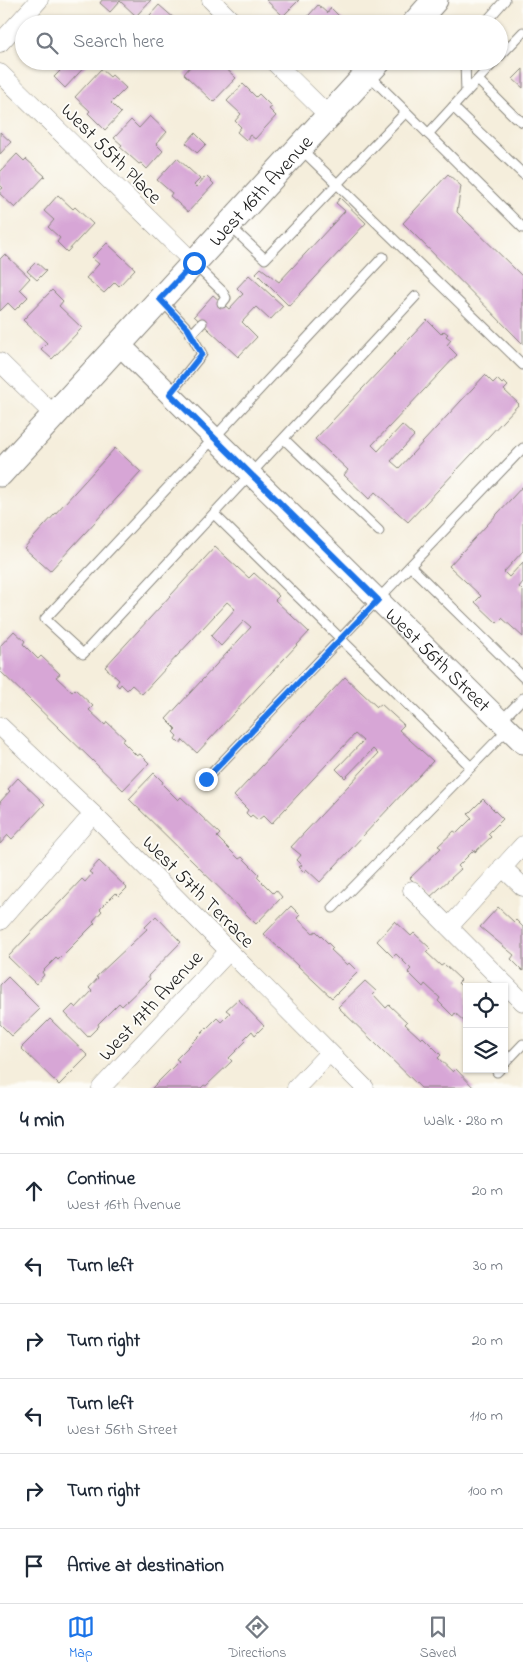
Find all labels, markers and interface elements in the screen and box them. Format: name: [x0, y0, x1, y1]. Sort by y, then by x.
search box: [15, 15, 508, 70]
icon: search: [33, 29, 61, 57]
text: Search here: [73, 29, 164, 56]
street label: West 55th Place: [53, 98, 167, 212]
street label: West 16th Avenue: [203, 130, 321, 254]
route start: [183, 252, 206, 275]
street label: West 56th Street: [377, 602, 496, 720]
route end: [195, 768, 218, 791]
street label: West 57th Terrace: [134, 830, 260, 956]
street label: West 17th Avenue: [93, 945, 211, 1069]
map controls: [463, 983, 508, 1073]
button: locate: [463, 983, 508, 1028]
button: layers: [463, 1028, 508, 1073]
text: 4 min: [20, 1106, 64, 1136]
text: Walk · 280 m: [424, 1109, 503, 1133]
text: Continue: [67, 1166, 135, 1193]
icon: ahead: [20, 1177, 48, 1205]
text: 20 m: [472, 1179, 503, 1203]
text: West 16th Avenue: [67, 1193, 181, 1217]
icon: left: [20, 1252, 48, 1280]
text: Turn left: [67, 1253, 134, 1280]
text: 30 m: [473, 1254, 503, 1278]
icon: right: [20, 1327, 48, 1355]
text: Turn right: [67, 1328, 140, 1355]
text: 20 m: [472, 1329, 503, 1353]
text: Turn left: [67, 1391, 134, 1418]
icon: left: [20, 1402, 48, 1430]
text: 110 m: [469, 1404, 503, 1428]
text: West 56th Street: [67, 1418, 178, 1442]
icon: right: [20, 1477, 48, 1505]
text: Turn right: [67, 1478, 140, 1505]
text: 100 m: [468, 1479, 503, 1503]
icon: arrive: [20, 1552, 48, 1580]
text: Arrive at destination: [67, 1553, 224, 1580]
tab: Map: [67, 1613, 95, 1664]
tab: Directions: [228, 1613, 286, 1664]
tab: Saved: [420, 1613, 456, 1664]

